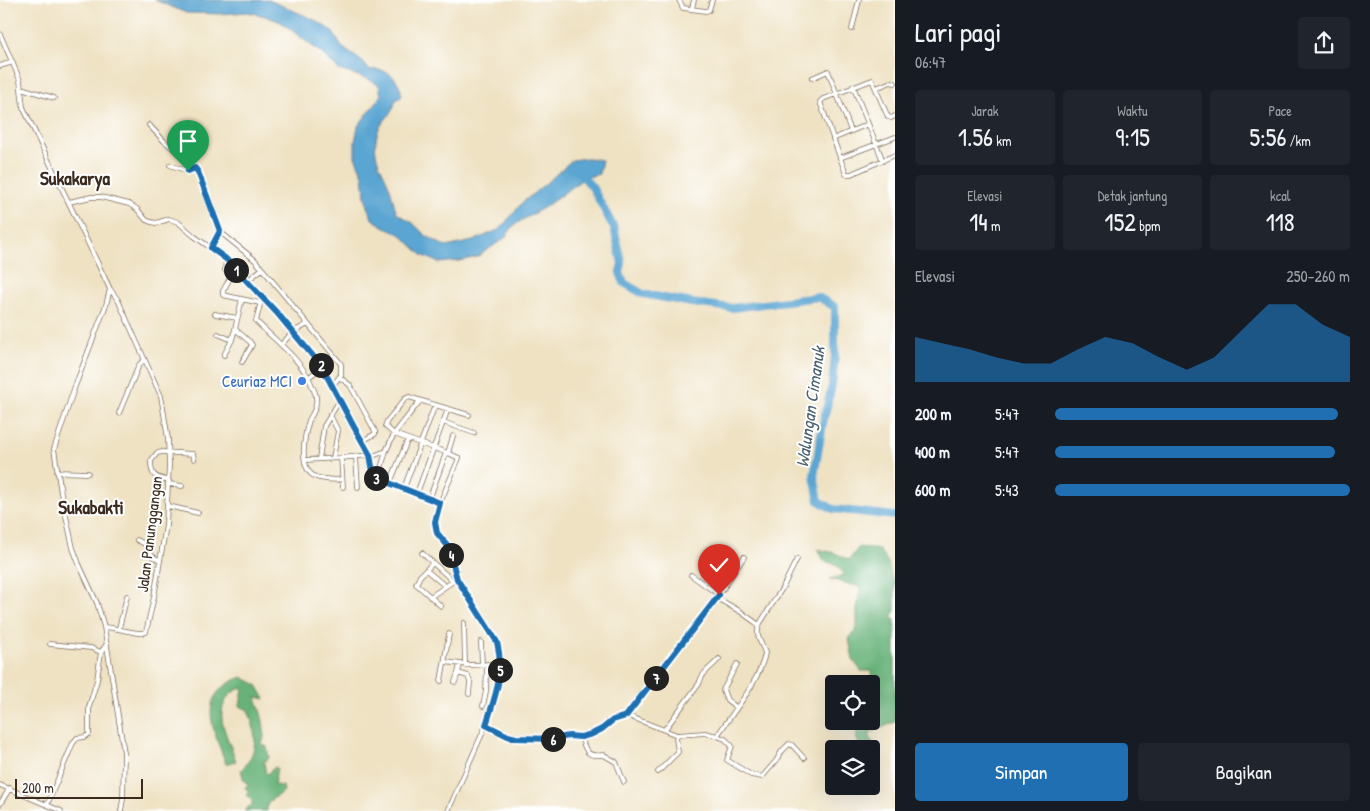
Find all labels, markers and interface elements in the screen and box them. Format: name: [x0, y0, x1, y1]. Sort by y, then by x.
text: Lari pagi: [915, 13, 1002, 51]
button: share: [1298, 17, 1350, 69]
text: 06:47: [915, 51, 946, 73]
text: Jarak: [971, 101, 999, 120]
text: Waktu: [1117, 101, 1148, 120]
text: Pace: [1269, 101, 1292, 120]
pin: [167, 120, 209, 171]
text: 1.56: [958, 120, 993, 154]
text: 9:15: [1115, 120, 1150, 154]
text: 5:56: [1249, 120, 1286, 154]
icon: arrive: [174, 127, 202, 155]
text: km: [993, 131, 1012, 150]
text: /km: [1286, 131, 1311, 150]
district label: Sukakarya: [40, 165, 110, 192]
text: Elevasi: [967, 186, 1002, 205]
text: Detak jantung: [1098, 186, 1167, 205]
text: kcal: [1270, 186, 1290, 205]
text: 14: [969, 205, 988, 239]
text: 152: [1105, 205, 1136, 239]
text: 118: [1266, 205, 1295, 239]
text: m: [988, 216, 1000, 235]
text: bpm: [1136, 216, 1160, 235]
pin: 1: [224, 258, 248, 282]
text: 1: [234, 261, 239, 280]
text: Elevasi: [915, 265, 955, 287]
text: 250–260 m: [1286, 265, 1350, 287]
water label: Walungan Cimanuk: [789, 344, 831, 469]
pin: 2: [308, 352, 334, 378]
text: 2: [318, 356, 325, 375]
place label: Ceuriaz MCI: [222, 370, 292, 392]
marker: Ceuriaz MCI: [296, 375, 308, 387]
text: 200 m: [915, 403, 951, 425]
text: 5:47: [995, 403, 1019, 425]
text: 400 m: [915, 441, 950, 463]
text: 5:47: [995, 441, 1019, 463]
pin: 3: [364, 466, 388, 490]
text: 3: [373, 469, 380, 488]
street label: Jalan Panunggangan: [131, 475, 167, 593]
text: 600 m: [915, 479, 950, 501]
text: 5:43: [995, 479, 1019, 501]
district label: Sukabakti: [58, 494, 124, 520]
pin: 4: [438, 542, 464, 568]
pin: [698, 544, 740, 595]
text: 4: [449, 546, 454, 565]
icon: check: [705, 551, 733, 579]
pin: 5: [488, 658, 512, 682]
text: 5: [498, 661, 503, 680]
pin: 7: [644, 666, 668, 690]
text: 7: [653, 669, 660, 688]
map controls: [825, 675, 880, 795]
button: locate: [825, 675, 880, 730]
pin: 6: [540, 726, 566, 752]
text: 6: [551, 730, 556, 749]
button: layers: [825, 740, 880, 795]
button: Simpan: [915, 743, 1128, 801]
button: Bagikan: [1138, 743, 1350, 801]
scale bar: [15, 776, 142, 799]
text: 200 m: [22, 778, 54, 797]

